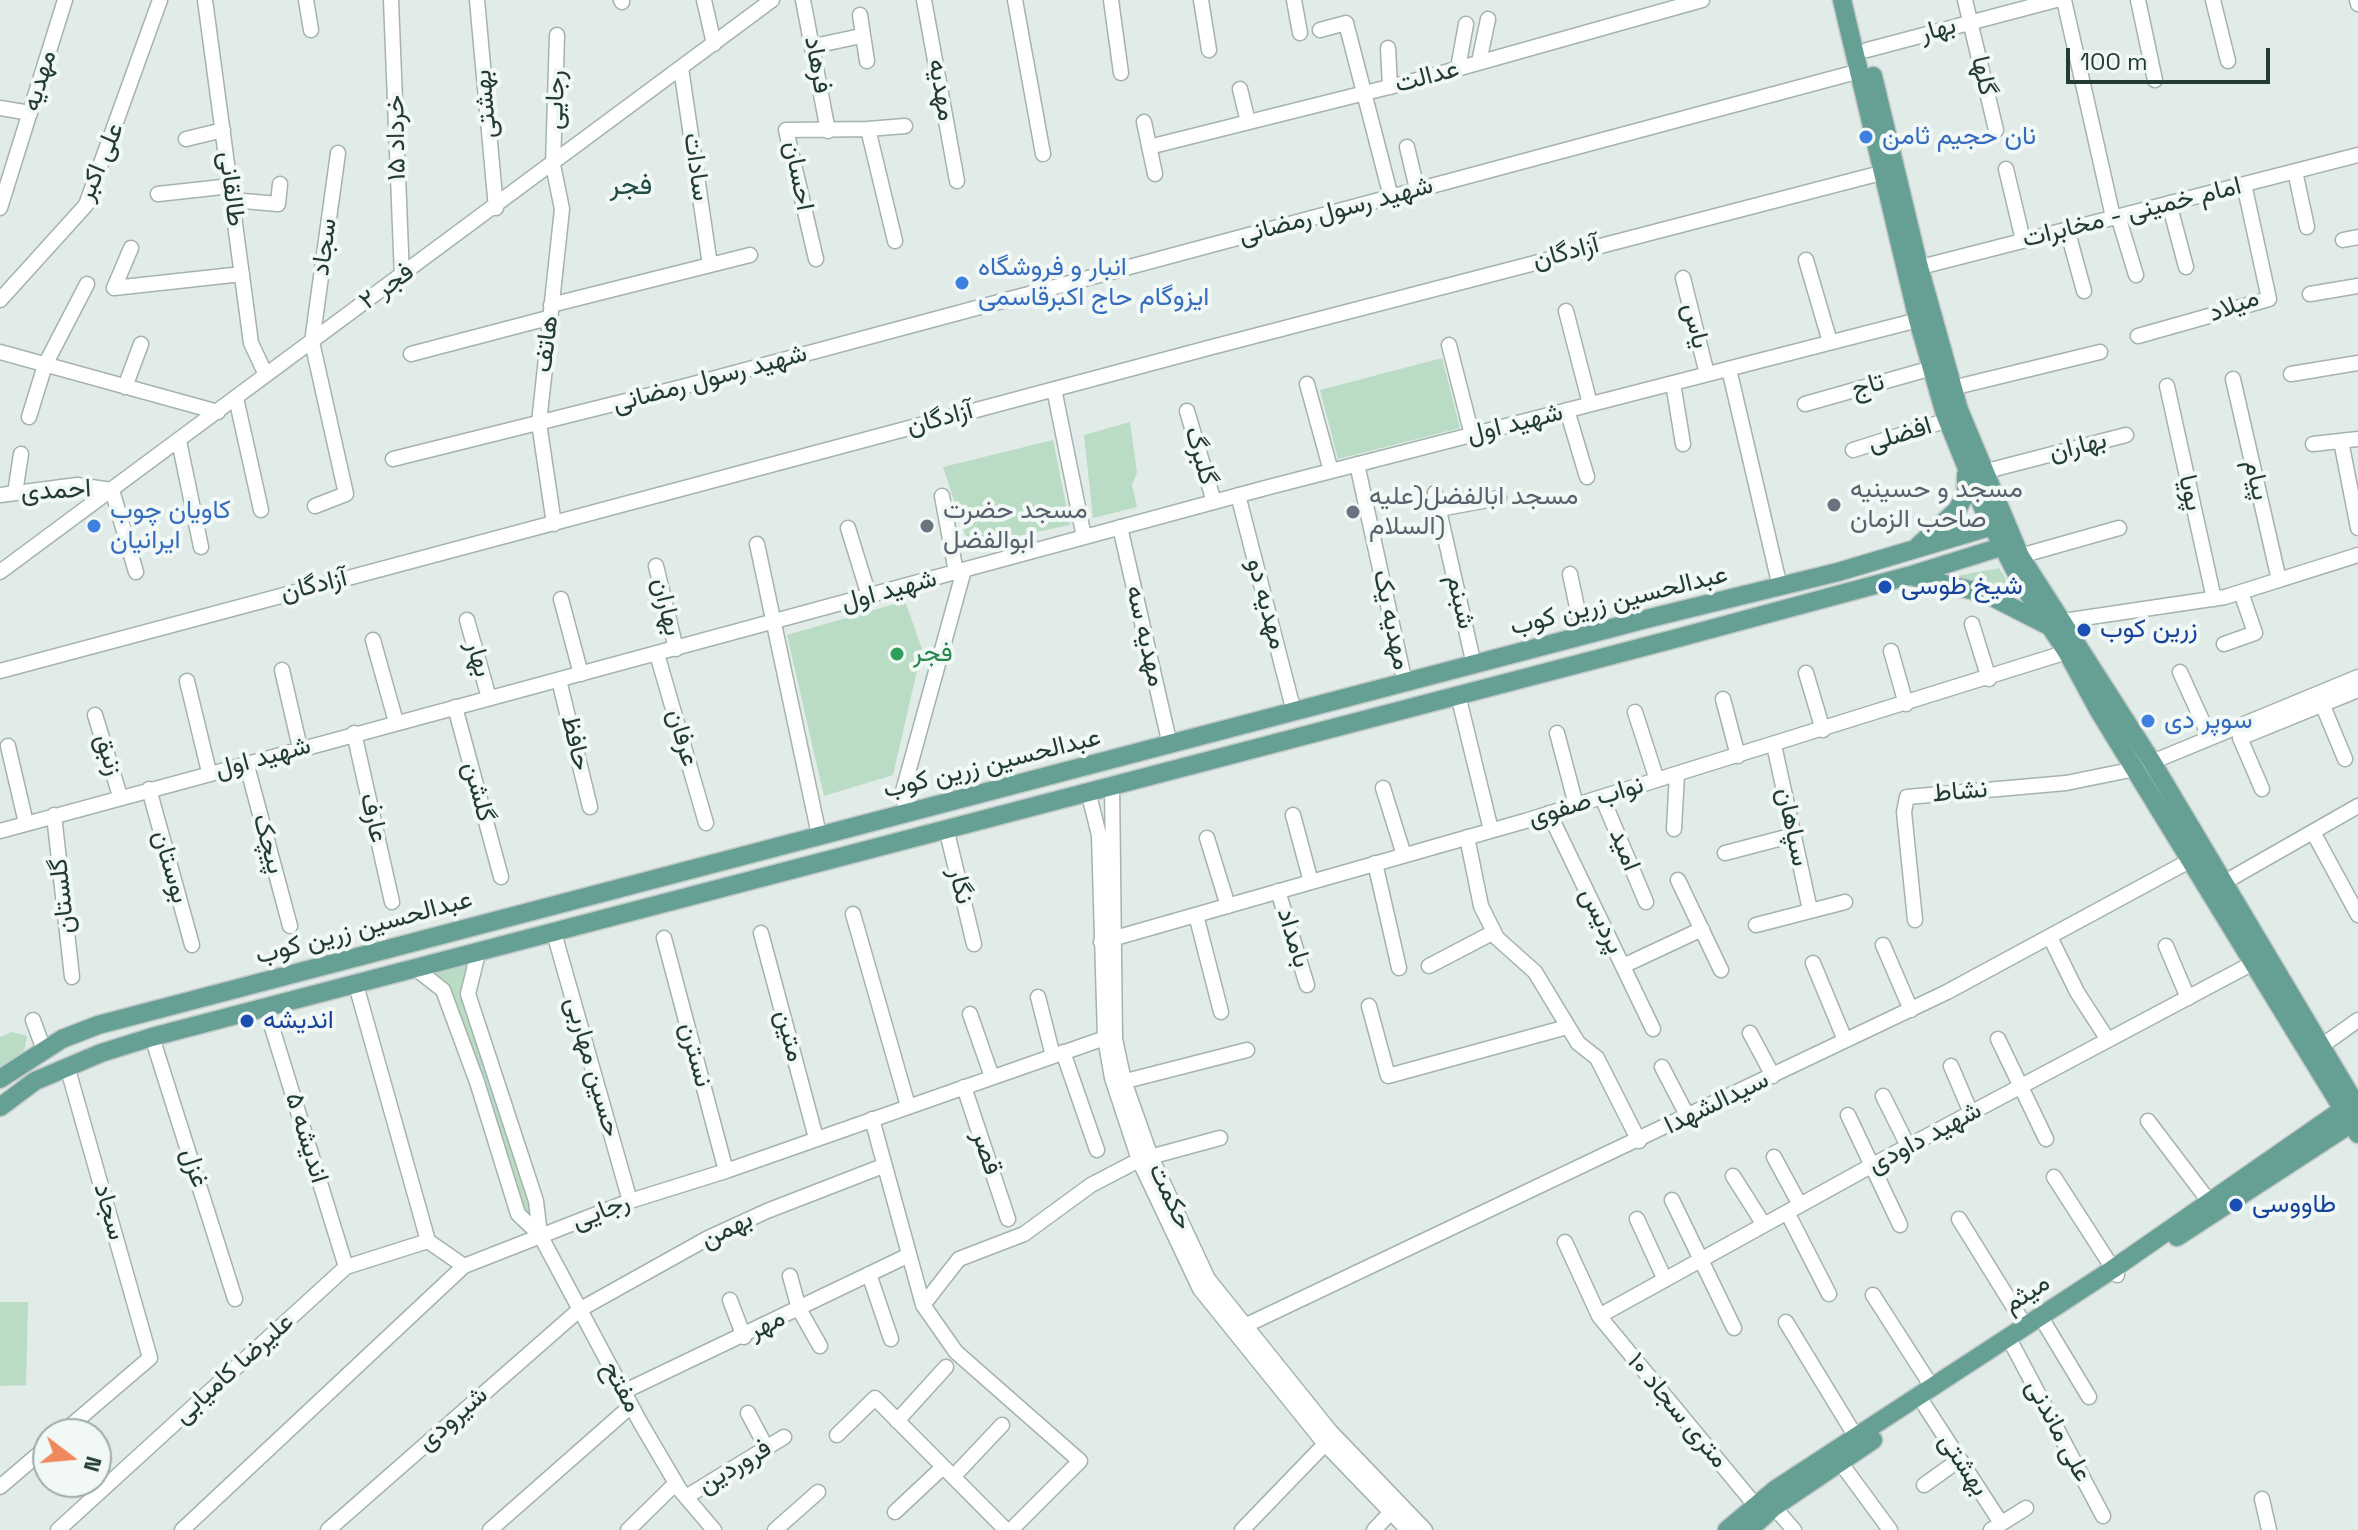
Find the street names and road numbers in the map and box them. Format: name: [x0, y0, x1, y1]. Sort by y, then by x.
street label: بهار: [1916, 10, 1960, 50]
street label: فرهاد: [797, 34, 837, 96]
street label: مهدیه: [16, 47, 64, 115]
street label: گلها: [1963, 53, 2003, 99]
street label: عدالت: [1392, 54, 1462, 100]
street label: مهدیه: [920, 57, 962, 123]
street label: بهشتی: [467, 68, 505, 140]
street label: رجایی: [539, 70, 573, 130]
street label: ۱۵ خرداد: [381, 95, 413, 181]
street label: علی اکبر: [71, 118, 131, 206]
street label: سادات: [676, 131, 716, 203]
street label: احسان: [776, 139, 820, 213]
street label: طالقانی: [211, 150, 251, 228]
street label: شهید رسول رمضانی: [1235, 170, 1437, 252]
street label: امام خمینی - مخابرات: [2019, 171, 2245, 255]
street label: سجاد: [306, 216, 344, 278]
street label: آزادگان: [1529, 229, 1603, 277]
street label: فجر ۲: [354, 257, 420, 317]
street label: میلاد: [2205, 283, 2263, 329]
street label: یاس: [1674, 300, 1716, 352]
street label: هاتف: [528, 314, 566, 374]
street label: شهید رسول رمضانی: [609, 338, 811, 420]
street label: تاج: [1848, 366, 1888, 406]
street label: آزادگان: [903, 395, 977, 443]
street label: شهید اول: [1464, 397, 1566, 451]
street label: افضلی: [1864, 411, 1936, 459]
street label: گلبرگ: [1177, 423, 1223, 489]
street label: بهاران: [2046, 425, 2110, 469]
street label: پیام: [2236, 457, 2276, 503]
street label: پویا: [2171, 472, 2209, 514]
street label: احمدی: [20, 474, 92, 508]
street label: مهدیه دو: [1239, 555, 1293, 653]
street label: عبدالحسین زرین کوب: [1507, 559, 1731, 643]
street label: آزادگان: [278, 563, 350, 609]
street label: شهید اول: [838, 563, 940, 619]
street label: مهدیه یک: [1365, 567, 1417, 673]
street label: شبنم: [1439, 572, 1481, 632]
street label: بهاران: [644, 575, 688, 639]
street label: مهدیه سه: [1118, 582, 1172, 690]
street label: بهار: [458, 637, 498, 681]
street label: عرفان: [659, 706, 705, 770]
street label: حافظ: [553, 712, 597, 774]
street label: عبدالحسین زرین کوب: [880, 722, 1104, 806]
street label: زنبق: [87, 730, 129, 780]
street label: شهید اول: [212, 730, 314, 786]
street label: گلشن: [455, 759, 501, 825]
street label: نواب صفوی: [1525, 770, 1647, 834]
street label: نشاط: [1931, 774, 1989, 810]
street label: سپاهان: [1769, 785, 1815, 869]
street label: عارف: [352, 790, 394, 846]
street label: پیچک: [245, 811, 291, 877]
street label: امید: [1601, 824, 1647, 876]
street label: بوستان: [145, 827, 195, 907]
street label: گلستان: [44, 857, 82, 935]
street label: نگار: [940, 865, 980, 907]
street label: پردیس: [1572, 883, 1630, 959]
street label: عبدالحسین زرین کوب: [252, 884, 476, 972]
street label: بامداد: [1269, 904, 1317, 972]
street label: حسین مهاربی: [557, 994, 627, 1140]
street label: متین: [767, 1007, 811, 1065]
street label: نسترن: [671, 1019, 719, 1091]
street label: سیدالشهدا: [1660, 1064, 1774, 1142]
street label: اندیشه ۵: [278, 1089, 334, 1187]
street label: شهید داودی: [1863, 1095, 1987, 1181]
street label: قصر: [964, 1127, 1008, 1179]
street label: غزل: [173, 1144, 215, 1192]
street label: حکمت: [1141, 1159, 1199, 1235]
street label: سجاد: [86, 1180, 132, 1244]
street label: رجایی: [568, 1187, 634, 1237]
street label: بهمن: [696, 1204, 758, 1256]
street label: میثم: [1998, 1268, 2056, 1320]
street label: مهر: [744, 1303, 790, 1347]
street label: علیرضا کامیابی: [168, 1307, 300, 1431]
street label: ۱۰ متری سجاد: [1620, 1347, 1734, 1475]
street label: مفتح: [594, 1356, 648, 1418]
street label: علی ماندنی: [2018, 1374, 2098, 1488]
street label: شیرودی: [412, 1380, 494, 1458]
street label: بهشتی: [1931, 1428, 1995, 1502]
street label: فروردین: [693, 1433, 777, 1501]

